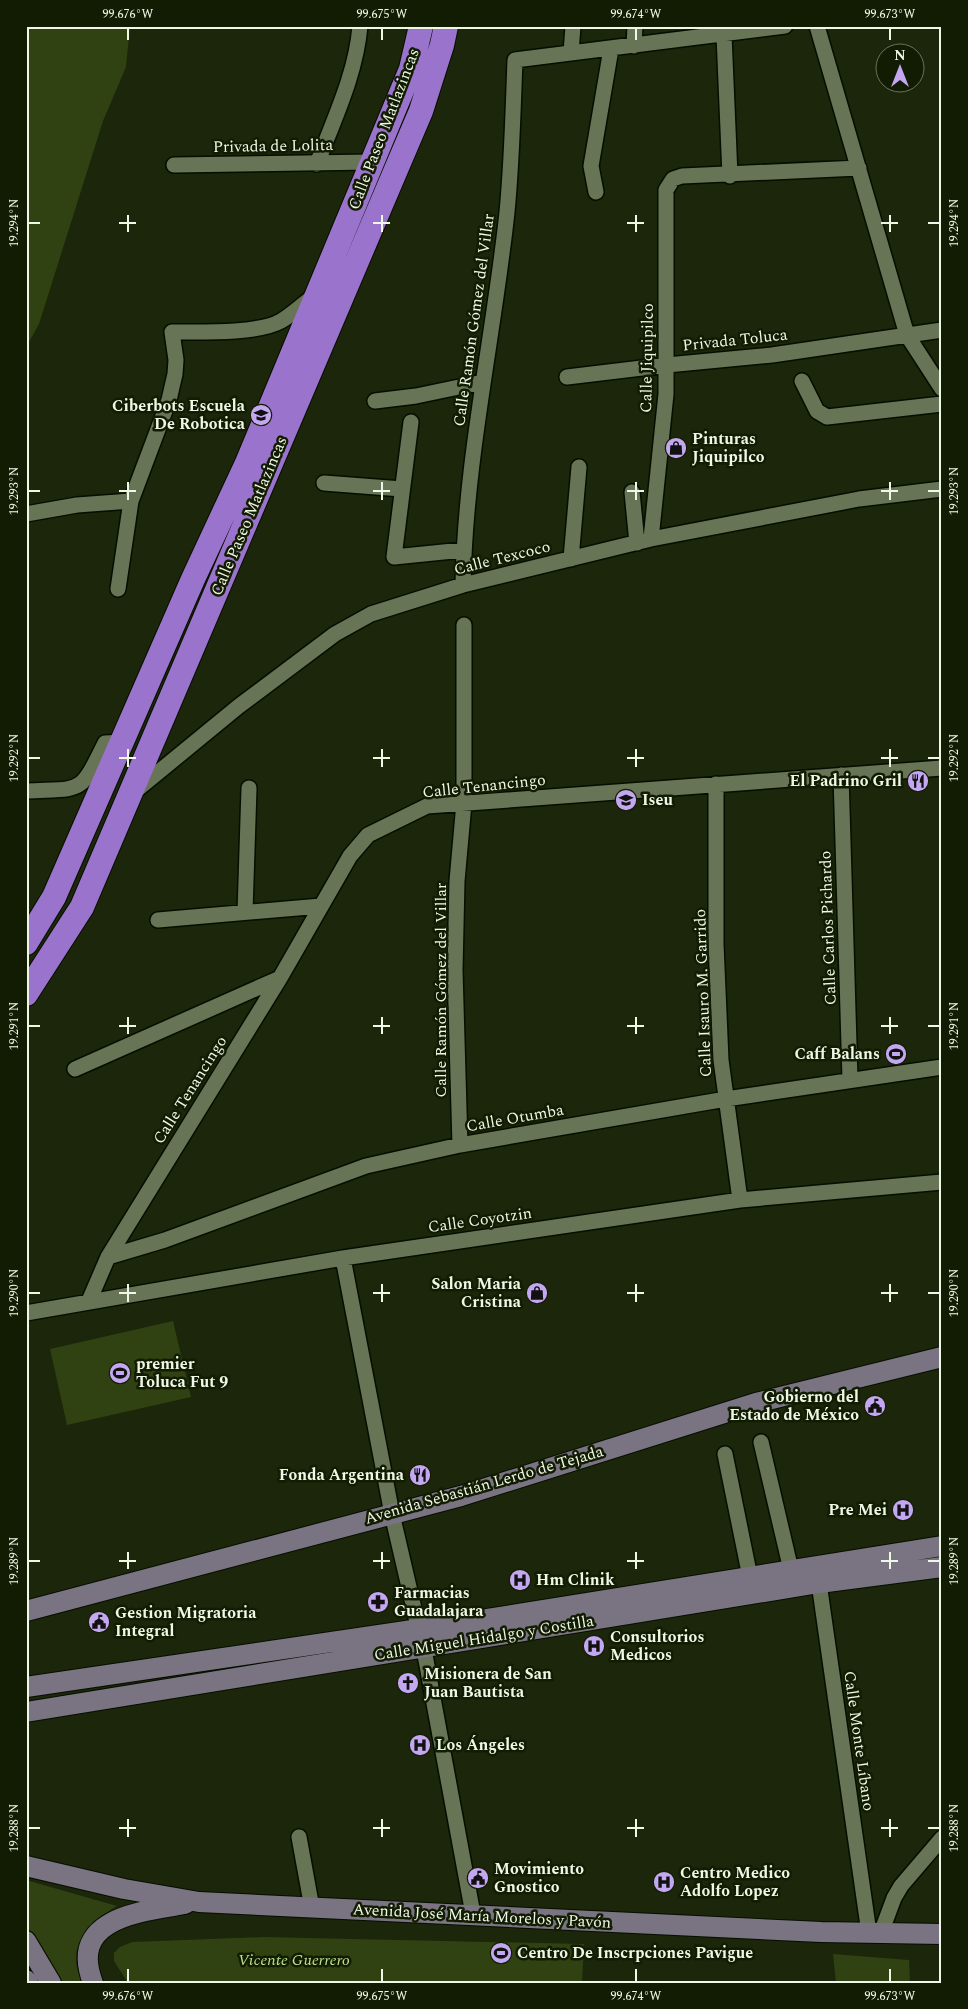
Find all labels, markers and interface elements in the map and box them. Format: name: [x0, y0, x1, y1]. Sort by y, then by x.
text: 99.676°W: [103, 5, 154, 24]
text: 99.675°W: [357, 5, 408, 24]
text: 99.674°W: [611, 5, 662, 24]
text: 99.673°W: [865, 5, 916, 24]
north arrow: [876, 42, 926, 92]
street label: Calle Paseo Matlazincas: [342, 45, 426, 213]
text: N: [894, 45, 906, 66]
street label: Privada de Lolita: [213, 133, 334, 159]
text: 19.294°N: [5, 199, 24, 247]
text: 19.294°N: [945, 199, 964, 247]
street label: Calle Ramón Gómez del Villar: [447, 212, 501, 428]
street label: Calle Jiquipilco: [634, 303, 660, 413]
street label: Privada Toluca: [681, 323, 789, 357]
place label: Ciberbots Escuela De Robotica: [112, 394, 246, 436]
school or university icon: Ciberbots Escuela De Robotica: [249, 403, 273, 427]
place label: Pinturas Jiquipilco: [692, 427, 765, 469]
street label: Calle Paseo Matlazincas: [205, 433, 293, 599]
shop icon: Pinturas Jiquipilco: [664, 436, 688, 460]
text: 19.293°N: [5, 467, 24, 515]
text: 19.293°N: [945, 467, 964, 515]
street label: Calle Texcoco: [451, 534, 553, 582]
text: 19.292°N: [5, 734, 24, 782]
text: 19.292°N: [945, 734, 964, 782]
street label: Calle Tenancingo: [421, 768, 547, 804]
place label: El Padrino Gril: [789, 769, 902, 793]
restaurant icon: El Padrino Gril: [906, 769, 930, 793]
school or university icon: Iseu: [614, 788, 638, 812]
place label: Iseu: [642, 788, 674, 812]
street label: Calle Carlos Pichardo: [813, 850, 843, 1006]
street label: Calle Ramón Gómez del Villar: [429, 883, 453, 1097]
street label: Calle Isauro M. Garrido: [688, 909, 718, 1077]
text: 19.291°N: [5, 1002, 24, 1050]
text: 19.291°N: [945, 1002, 964, 1050]
street label: Calle Tenancingo: [147, 1031, 233, 1149]
place label: Caff Balans: [795, 1042, 880, 1066]
sports icon: Caff Balans: [884, 1042, 908, 1066]
street label: Calle Otumba: [464, 1098, 566, 1138]
street label: Calle Coyotzin: [426, 1201, 534, 1239]
text: 19.290°N: [5, 1269, 24, 1317]
text: 19.290°N: [945, 1269, 964, 1317]
place label: Salon Maria Cristina: [431, 1272, 522, 1314]
shop icon: Salon Maria Cristina: [525, 1281, 549, 1305]
place label: premier Toluca Fut 9: [136, 1352, 228, 1394]
sports icon: premier Toluca Fut 9: [108, 1361, 132, 1385]
place label: Gobierno del Estado de México: [729, 1385, 859, 1427]
public building icon: Gobierno del Estado de México: [863, 1394, 887, 1418]
street label: Avenida Sebastián Lerdo de Tejada: [362, 1439, 606, 1531]
place label: Fonda Argentina: [279, 1463, 405, 1487]
restaurant icon: Fonda Argentina: [408, 1463, 432, 1487]
place label: Pre Mei: [828, 1498, 887, 1522]
hospital icon: Pre Mei: [891, 1498, 915, 1522]
text: 19.289°N: [5, 1537, 24, 1585]
text: 19.289°N: [945, 1537, 964, 1585]
hospital icon: Hm Clinik: [508, 1568, 532, 1592]
place label: Hm Clinik: [536, 1568, 615, 1592]
place label: Farmacias Guadalajara: [394, 1581, 484, 1623]
pharmacy icon: Farmacias Guadalajara: [366, 1590, 390, 1614]
place label: Gestion Migratoria Integral: [115, 1601, 257, 1643]
street label: Calle Miguel Hidalgo y Costilla: [372, 1609, 596, 1667]
public building icon: Gestion Migratoria Integral: [87, 1610, 111, 1634]
place label: Consultorios Medicos: [610, 1625, 704, 1667]
hospital icon: Consultorios Medicos: [582, 1634, 606, 1658]
place label: Misionera de San Juan Bautista: [424, 1662, 552, 1704]
street label: Calle Monte Líbano: [837, 1669, 881, 1813]
church icon: Misionera de San Juan Bautista: [396, 1671, 420, 1695]
hospital icon: Los Ángeles: [408, 1733, 432, 1757]
place label: Los Ángeles: [436, 1733, 525, 1757]
text: 19.288°N: [5, 1804, 24, 1852]
text: 19.288°N: [945, 1804, 964, 1852]
place label: Movimiento Gnostico: [494, 1857, 584, 1899]
place label: Centro Medico Adolfo Lopez: [680, 1861, 790, 1903]
public building icon: Movimiento Gnostico: [466, 1866, 490, 1890]
hospital icon: Centro Medico Adolfo Lopez: [652, 1870, 676, 1894]
street label: Avenida José María Morelos y Pavón: [352, 1897, 612, 1935]
sports icon: Centro De Inscrpciones Pavigue: [489, 1941, 513, 1965]
place label: Centro De Inscrpciones Pavigue: [517, 1941, 753, 1965]
park label: Vicente Guerrero: [238, 1948, 350, 1972]
text: 99.676°W: [103, 1987, 154, 2006]
text: 99.675°W: [357, 1987, 408, 2006]
text: 99.674°W: [611, 1987, 662, 2006]
text: 99.673°W: [865, 1987, 916, 2006]

